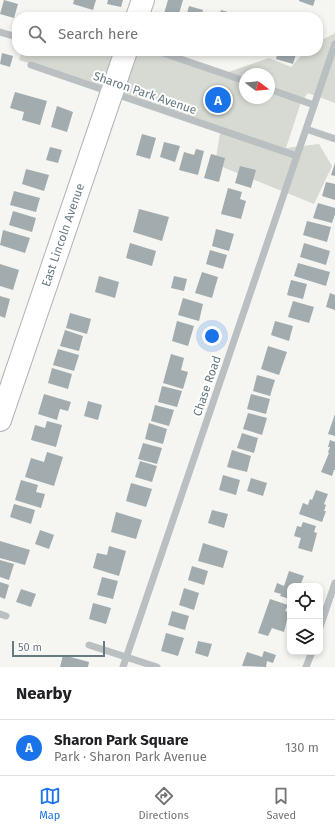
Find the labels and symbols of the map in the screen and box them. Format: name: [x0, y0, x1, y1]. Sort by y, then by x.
north arrow: [239, 68, 275, 104]
street label: Sharon Park Avenue: [92, 69, 198, 117]
pin: A: [205, 85, 231, 115]
street label: East Lincoln Avenue: [39, 182, 87, 288]
your location: [202, 326, 222, 346]
street label: Chase Road: [190, 354, 224, 418]
scale bar: [12, 639, 105, 658]

